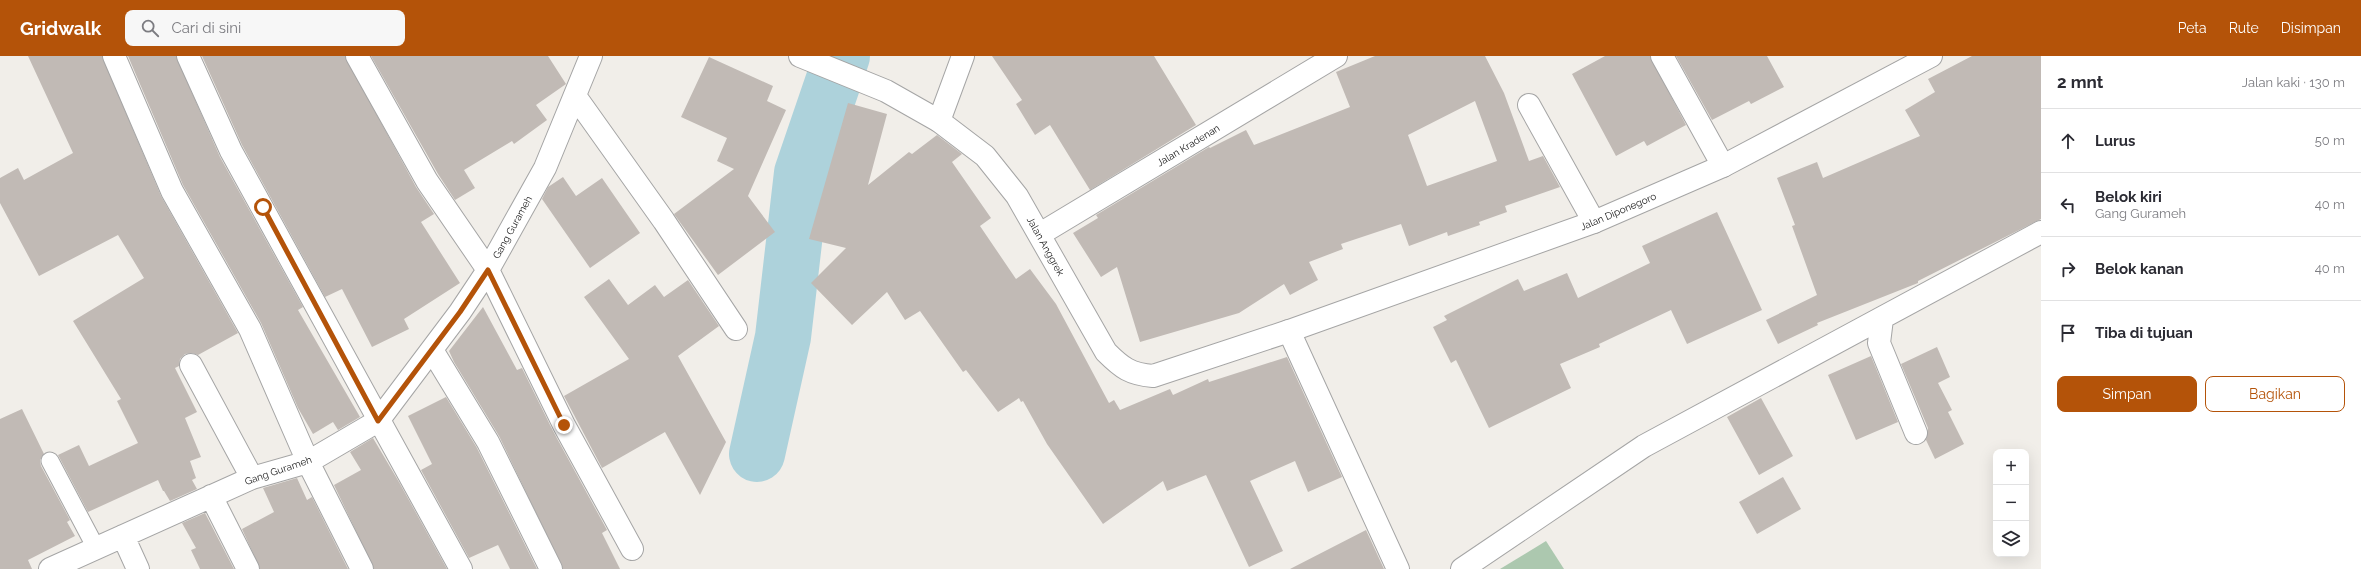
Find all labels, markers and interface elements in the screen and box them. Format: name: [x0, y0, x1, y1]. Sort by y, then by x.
search box: [125, 10, 405, 46]
text: Gridwalk: [20, 17, 101, 39]
icon: search: [139, 17, 161, 39]
text: Cari di sini: [171, 19, 241, 37]
text: Peta: [2178, 20, 2207, 36]
text: Rute: [2229, 20, 2259, 36]
text: Disimpan: [2281, 20, 2341, 36]
text: 2 mnt: [2057, 72, 2103, 92]
text: Jalan kaki · 130 m: [2242, 75, 2345, 90]
street label: Jalan Kradenan: [1155, 122, 1222, 169]
icon: ahead: [2057, 130, 2079, 152]
text: Lurus: [2095, 132, 2136, 150]
text: 50 m: [2315, 133, 2345, 148]
text: Belok kiri: [2095, 188, 2162, 206]
street label: Jalan Diponegoro: [1579, 190, 1658, 232]
street label: Gang Gurameh: [491, 194, 534, 261]
icon: left: [2057, 194, 2079, 216]
text: 40 m: [2315, 197, 2345, 212]
route start: [254, 198, 272, 216]
text: Gang Gurameh: [2095, 206, 2186, 221]
street label: Jalan Anggrek: [1025, 215, 1067, 278]
icon: right: [2057, 258, 2079, 280]
text: Belok kanan: [2095, 260, 2184, 278]
text: 40 m: [2315, 261, 2345, 276]
icon: arrive: [2057, 322, 2079, 344]
text: Tiba di tujuan: [2095, 324, 2193, 342]
button: Simpan: [2057, 376, 2197, 412]
button: Bagikan: [2205, 376, 2345, 412]
route end: [555, 416, 573, 434]
map controls: [1993, 449, 2029, 557]
button: +: [1993, 449, 2029, 485]
street label: Gang Gurameh: [243, 454, 313, 487]
button: −: [1993, 485, 2029, 521]
button: layers: [1993, 521, 2029, 557]

